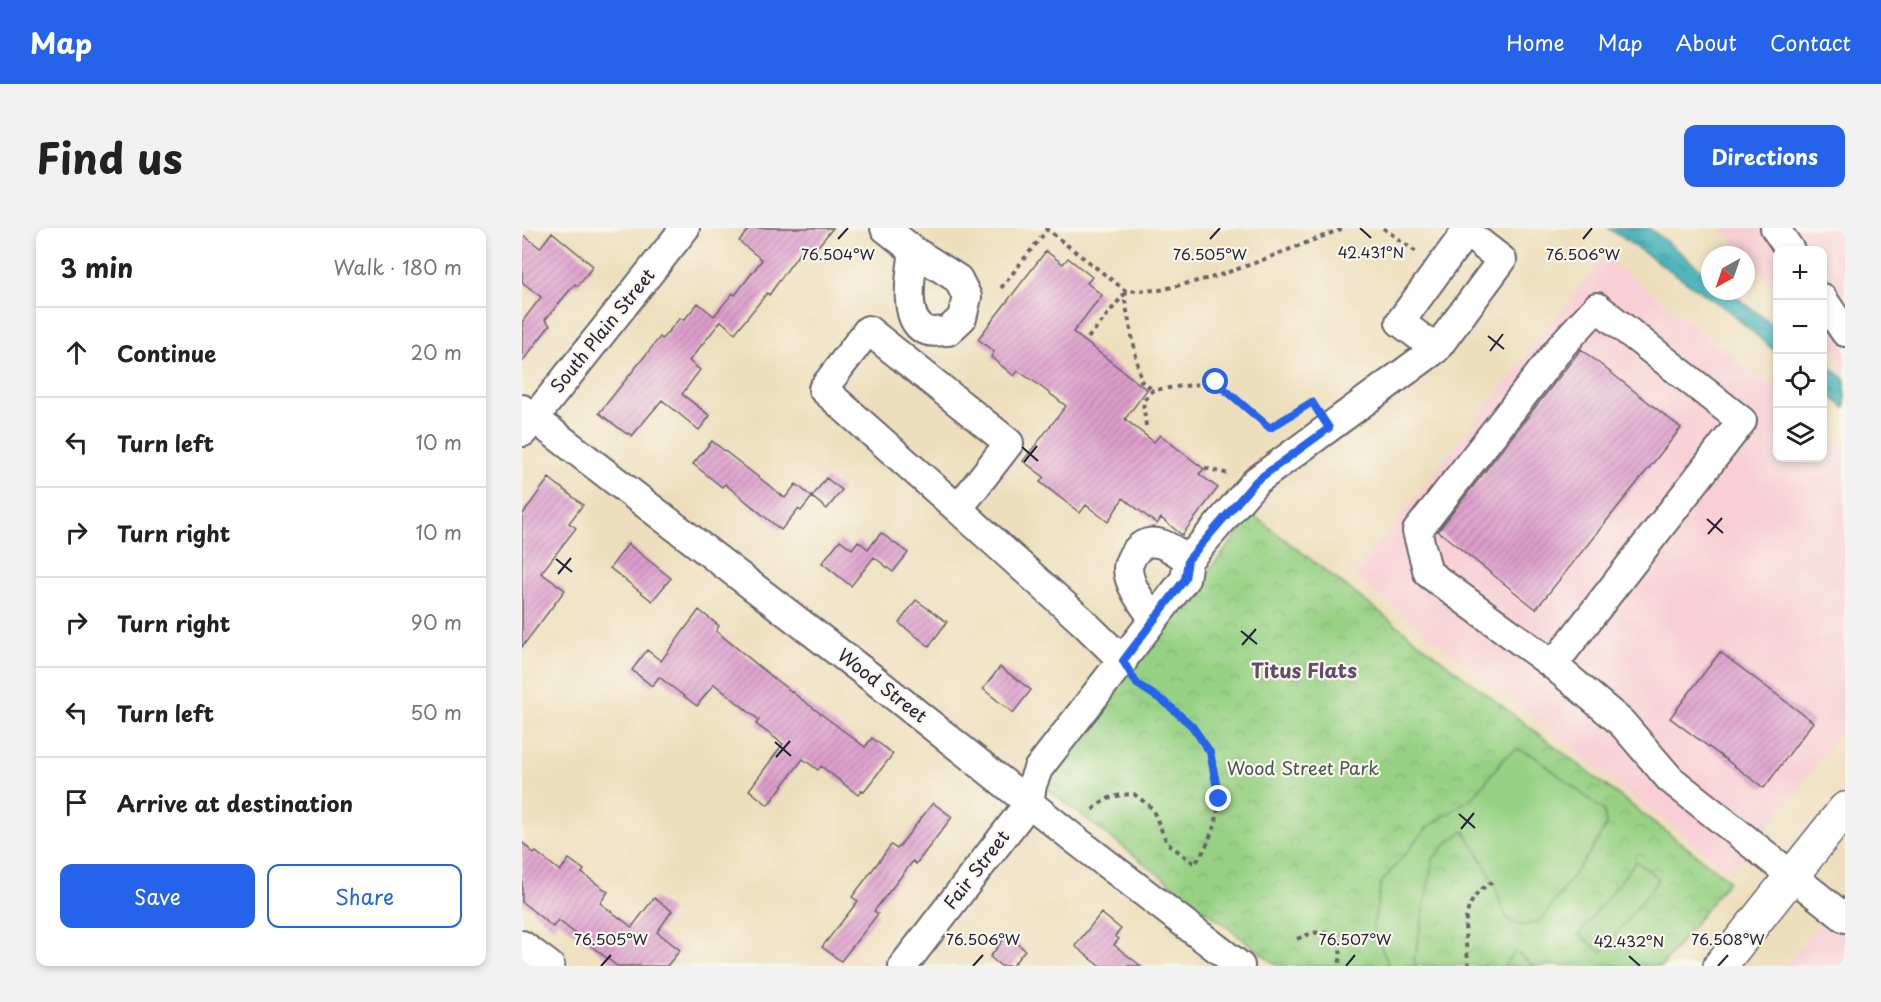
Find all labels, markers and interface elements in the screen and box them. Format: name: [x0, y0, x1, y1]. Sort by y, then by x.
text: Map: [30, 21, 92, 64]
text: Home: [1506, 26, 1565, 58]
text: Map: [1598, 26, 1643, 58]
text: About: [1676, 26, 1737, 58]
text: Contact: [1770, 26, 1851, 58]
text: Find us: [36, 125, 183, 188]
button: Directions: [1684, 125, 1845, 187]
text: 42.431°N: [1338, 240, 1404, 263]
text: 76.504°W: [801, 242, 875, 265]
text: 76.505°W: [1173, 242, 1248, 265]
text: 76.506°W: [1546, 242, 1621, 265]
north arrow: [1701, 246, 1755, 300]
map controls: [1773, 246, 1827, 462]
button: +: [1773, 246, 1827, 300]
text: 3 min: [60, 248, 133, 287]
text: Walk · 180 m: [334, 252, 462, 282]
street label: South Plain Street: [543, 262, 661, 398]
button: −: [1773, 300, 1827, 354]
icon: ahead: [60, 336, 93, 369]
text: Continue: [117, 336, 216, 369]
text: 20 m: [410, 337, 462, 367]
button: locate: [1773, 354, 1827, 408]
route start: [1202, 368, 1228, 394]
button: layers: [1773, 408, 1827, 462]
icon: left: [60, 426, 93, 459]
text: Turn left: [117, 426, 214, 459]
text: 10 m: [415, 427, 462, 457]
icon: right: [60, 516, 93, 549]
text: Turn right: [117, 516, 230, 549]
text: 10 m: [415, 517, 462, 547]
icon: right: [60, 606, 93, 639]
text: Turn right: [117, 606, 230, 639]
text: 90 m: [411, 607, 462, 637]
street label: Wood Street: [832, 641, 934, 729]
district label: Titus Flats: [1251, 655, 1357, 685]
icon: left: [60, 696, 93, 729]
text: Turn left: [117, 696, 214, 729]
text: 50 m: [410, 697, 462, 727]
park label: Wood Street Park: [1227, 754, 1379, 781]
route end: [1205, 785, 1231, 811]
icon: arrive: [60, 786, 93, 819]
text: Arrive at destination: [117, 786, 353, 819]
street label: Fair Street: [936, 824, 1015, 914]
button: Save: [60, 864, 255, 928]
button: Share: [267, 864, 462, 928]
text: 76.505°W: [574, 927, 649, 950]
text: 76.506°W: [946, 927, 1021, 950]
text: 76.507°W: [1319, 927, 1392, 950]
text: 76.508°W: [1691, 927, 1765, 950]
text: 42.432°N: [1594, 929, 1664, 952]

